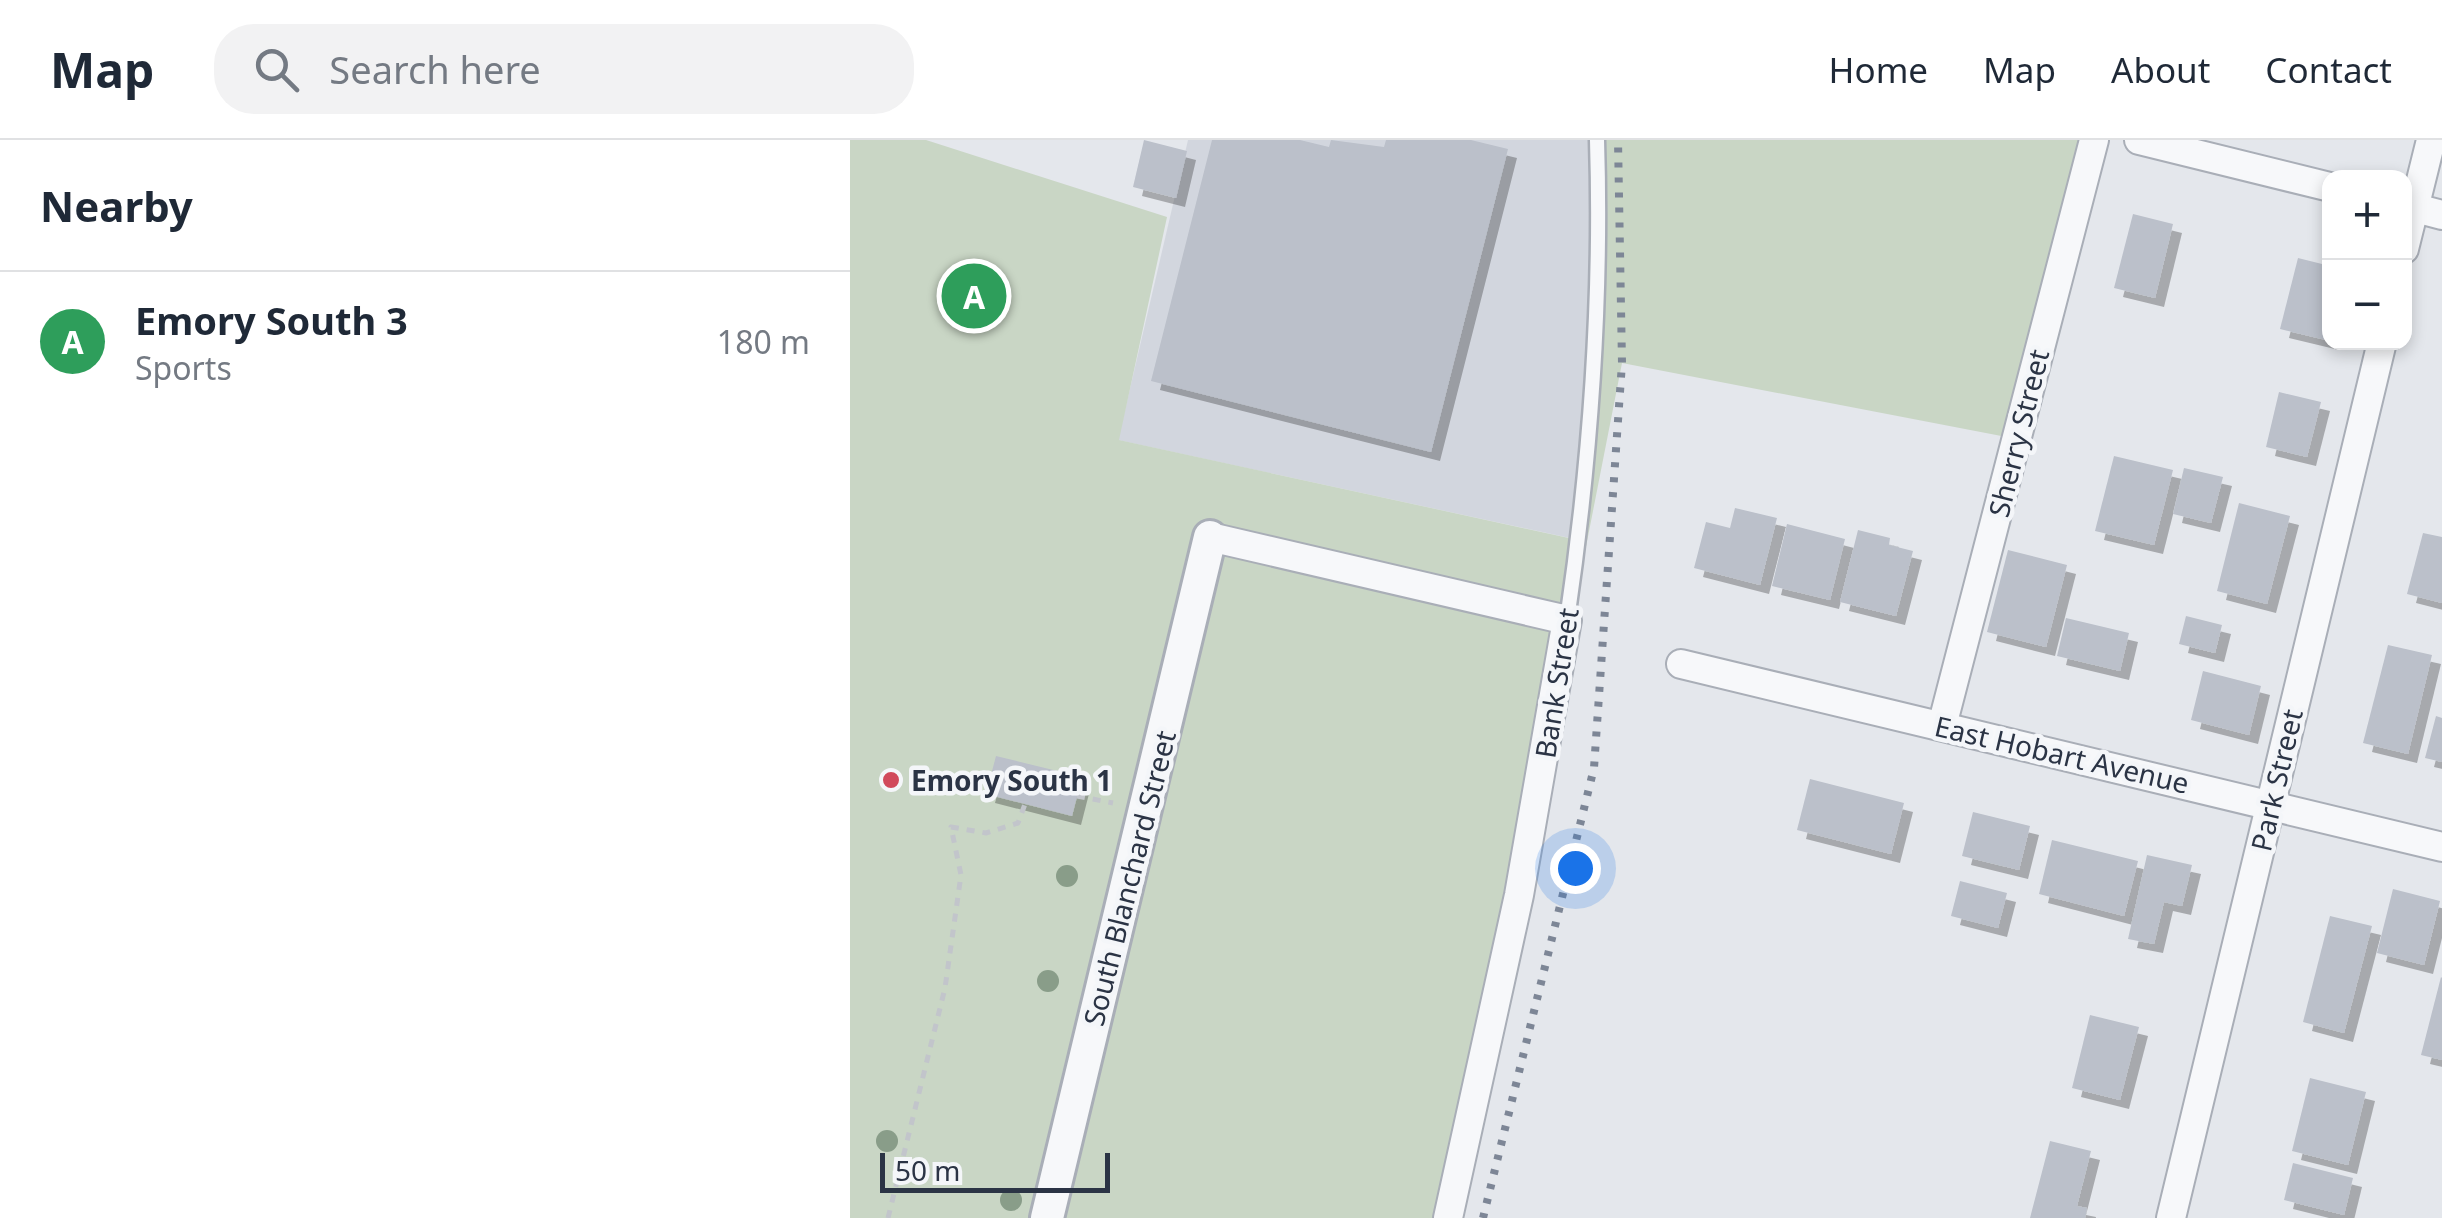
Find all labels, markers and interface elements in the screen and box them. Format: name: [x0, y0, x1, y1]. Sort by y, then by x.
search box: [214, 24, 914, 114]
text: Map: [50, 37, 154, 102]
icon: search: [249, 42, 304, 97]
text: Search here: [329, 43, 541, 95]
text: Home: [1829, 46, 1928, 93]
text: Map: [1983, 46, 2056, 93]
text: About: [2111, 46, 2210, 93]
text: Contact: [2265, 46, 2392, 93]
map controls: [2322, 170, 2412, 350]
button: +: [2322, 170, 2412, 260]
text: Nearby: [40, 177, 193, 234]
pin: A: [942, 258, 1006, 334]
button: −: [2322, 260, 2412, 350]
text: Emory South 3: [135, 294, 408, 346]
text: A: [61, 320, 84, 363]
text: 180 m: [717, 320, 810, 363]
street label: Sherry Street: [1979, 345, 2057, 521]
text: Sports: [135, 346, 232, 389]
street label: Bank Street: [1525, 605, 1587, 761]
street label: Park Street: [2241, 705, 2311, 855]
street label: East Hobart Avenue: [1931, 706, 2193, 802]
street label: South Blanchard Street: [1074, 726, 1184, 1030]
place label: Emory South 1: [911, 761, 1112, 799]
marker: Emory South 1: [880, 769, 902, 791]
your location: [1550, 843, 1601, 894]
scale bar: [880, 1148, 1110, 1192]
text: 50 m: [895, 1151, 961, 1189]

